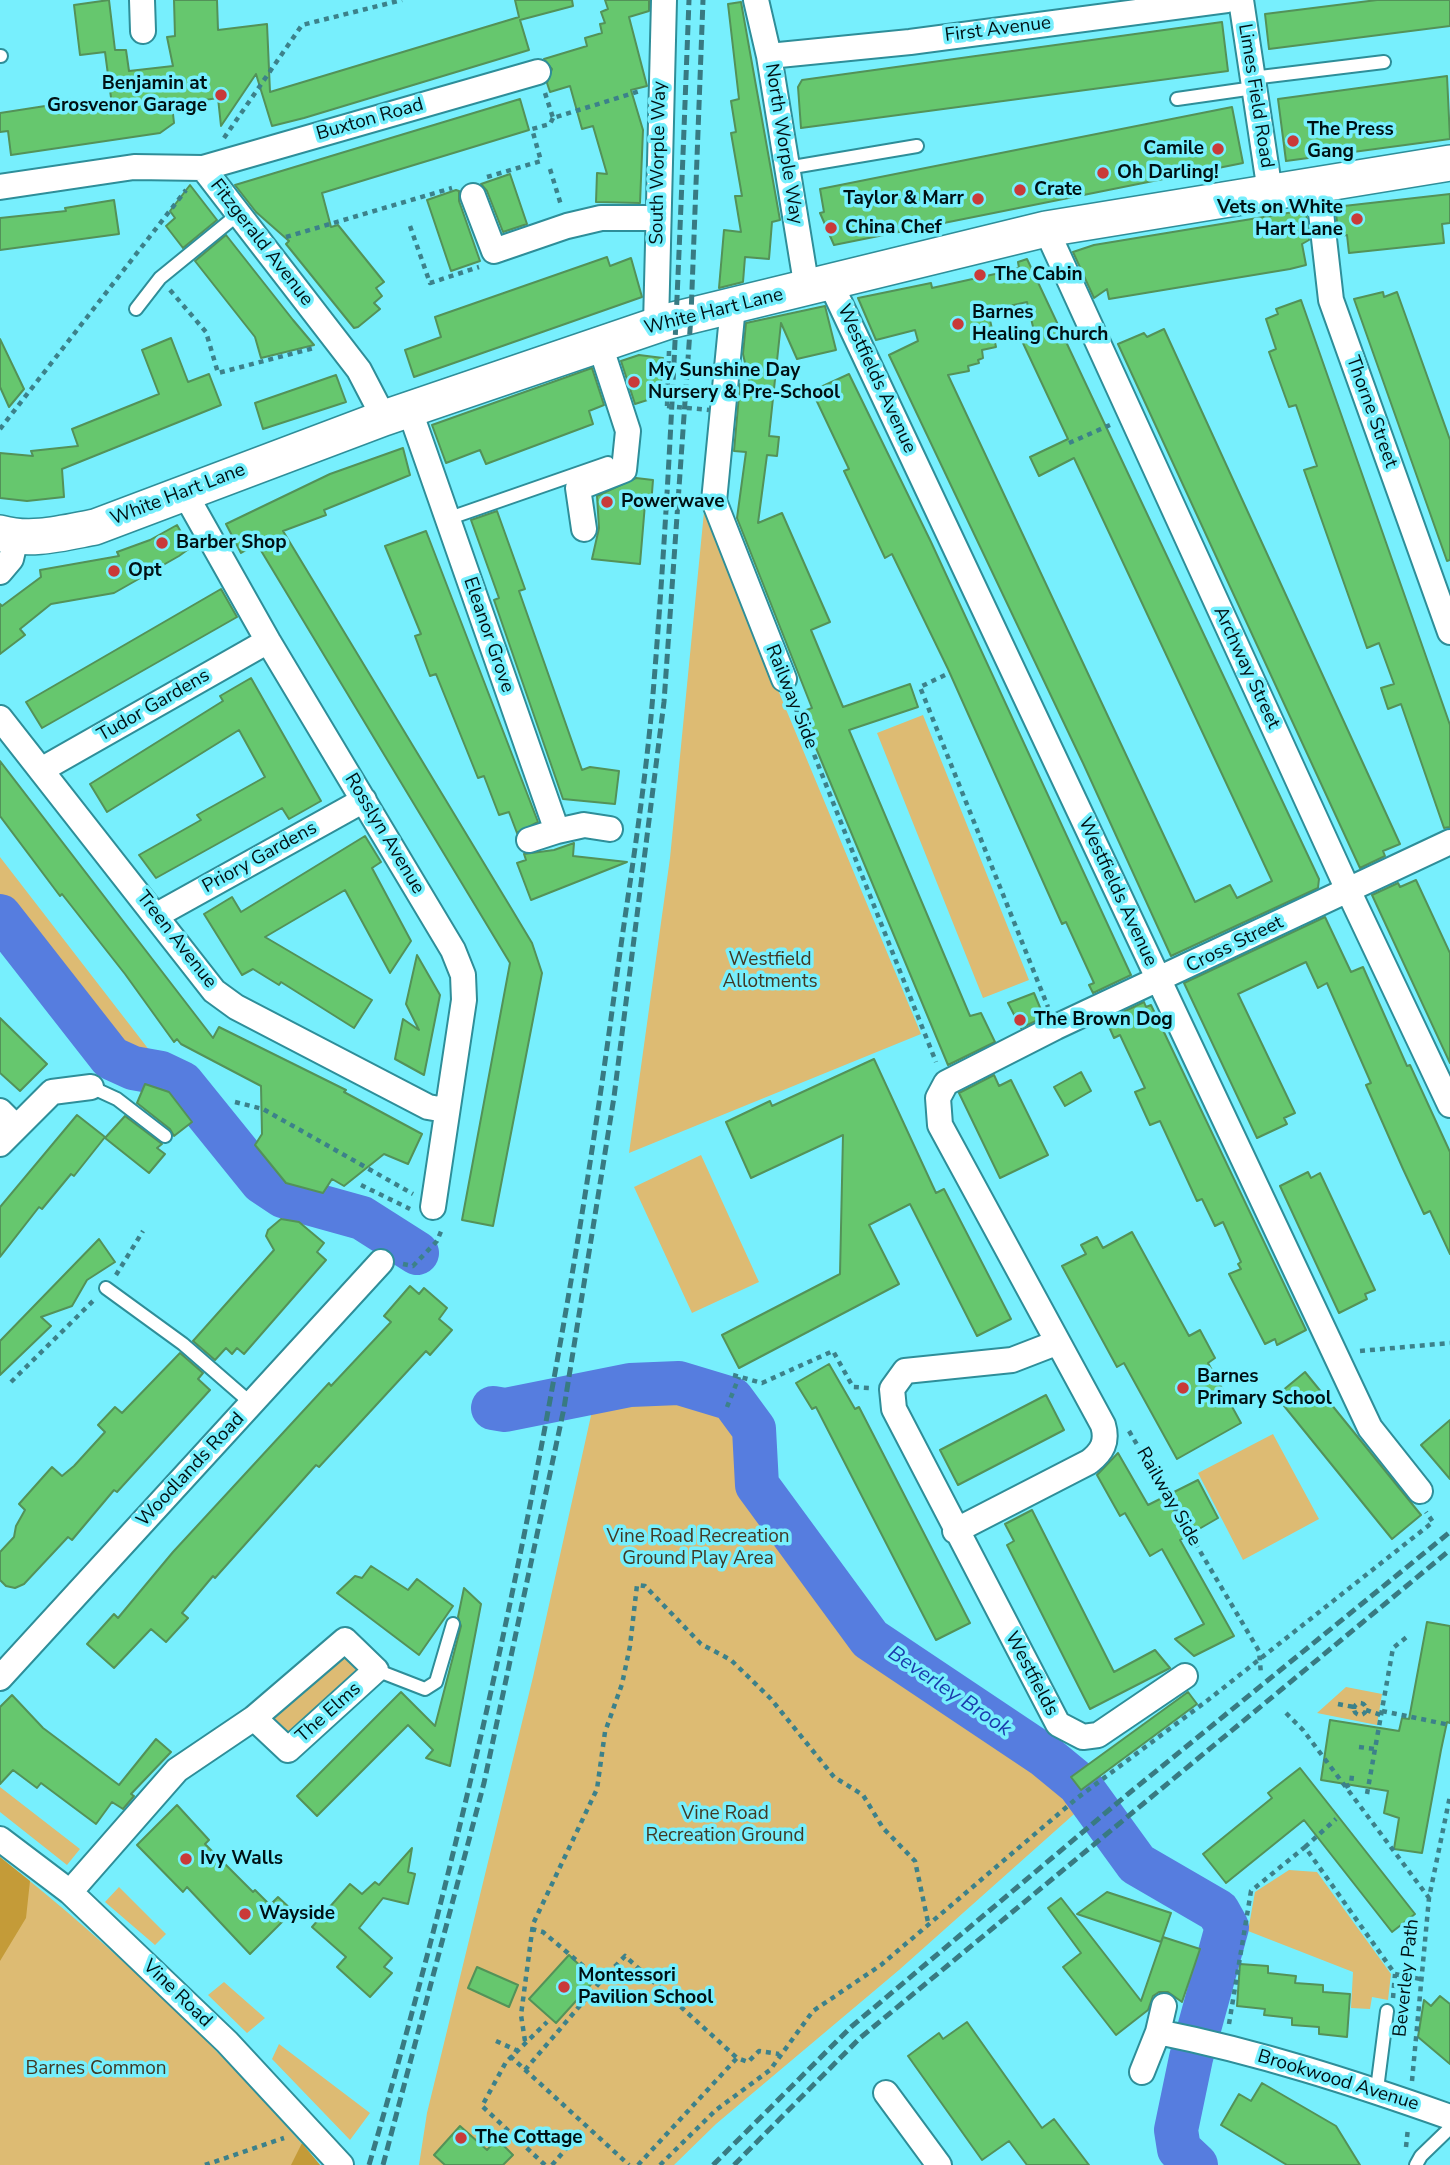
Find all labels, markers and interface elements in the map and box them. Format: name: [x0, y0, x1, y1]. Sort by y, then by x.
street label: First Avenue: [944, 12, 1052, 48]
street label: Limes Field Road: [1232, 22, 1278, 170]
street label: North Worple Way: [759, 62, 807, 226]
place label: Benjamin at Grosvenor Garage: [47, 73, 207, 117]
street label: South Worple Way: [646, 81, 672, 245]
marker: Benjamin at Grosvenor Garage: [213, 87, 229, 103]
street label: Buxton Road: [314, 94, 426, 146]
place label: The Press Gang: [1307, 119, 1394, 163]
marker: The Press Gang: [1285, 133, 1301, 149]
place label: Camile: [1143, 138, 1204, 160]
marker: Camile: [1210, 141, 1226, 157]
place label: Oh Darling!: [1117, 162, 1219, 184]
marker: Oh Darling!: [1095, 165, 1111, 181]
street label: Fitzgerald Avenue: [205, 175, 317, 311]
place label: Crate: [1034, 179, 1082, 201]
marker: Crate: [1012, 182, 1028, 198]
place label: Taylor & Marr: [843, 188, 964, 210]
marker: Taylor & Marr: [970, 191, 986, 207]
place label: Vets on White Hart Lane: [1217, 197, 1343, 241]
marker: Vets on White Hart Lane: [1349, 211, 1365, 227]
place label: China Chef: [845, 217, 942, 239]
marker: China Chef: [823, 220, 839, 236]
place label: The Cabin: [994, 264, 1083, 286]
marker: The Cabin: [972, 267, 988, 283]
street label: White Hart Lane: [642, 284, 786, 340]
street label: Westfields Avenue: [832, 301, 920, 457]
place label: Barnes Healing Church: [972, 302, 1108, 346]
marker: Barnes Healing Church: [950, 316, 966, 332]
street label: Thorne Street: [1340, 353, 1402, 471]
place label: My Sunshine Day Nursery & Pre-School: [648, 360, 840, 404]
marker: My Sunshine Day Nursery & Pre-School: [626, 374, 642, 390]
street label: White Hart Lane: [107, 459, 249, 531]
place label: Powerwave: [621, 491, 724, 513]
marker: Powerwave: [599, 494, 615, 510]
place label: Barber Shop: [176, 532, 287, 554]
marker: Barber Shop: [154, 535, 170, 551]
place label: Opt: [128, 560, 162, 582]
marker: Opt: [106, 563, 122, 579]
street label: Eleanor Grove: [458, 574, 518, 696]
street label: Archway Street: [1208, 603, 1284, 733]
street label: Railway Side: [760, 642, 822, 752]
street label: Tudor Gardens: [94, 665, 214, 747]
street label: Rosslyn Avenue: [339, 769, 429, 899]
street label: Westfields Avenue: [1073, 814, 1161, 970]
street label: Priory Gardens: [199, 817, 321, 899]
street label: Treen Avenue: [131, 887, 221, 993]
street label: Cross Street: [1183, 912, 1287, 978]
park label: Westfield Allotments: [722, 949, 818, 993]
place label: The Brown Dog: [1034, 1009, 1173, 1031]
marker: The Brown Dog: [1012, 1012, 1028, 1028]
place label: Barnes Primary School: [1197, 1366, 1332, 1410]
marker: Barnes Primary School: [1175, 1380, 1191, 1396]
street label: Woodlands Road: [132, 1408, 250, 1532]
street label: Railway Side: [1131, 1444, 1205, 1550]
park label: Vine Road Recreation Ground Play Area: [606, 1526, 790, 1570]
street label: Westfields: [999, 1628, 1063, 1720]
water label: Beverley Brook: [883, 1641, 1015, 1743]
street label: The Elms: [292, 1678, 366, 1748]
park label: Vine Road Recreation Ground: [645, 1803, 805, 1847]
place label: Ivy Walls: [200, 1848, 283, 1870]
marker: Ivy Walls: [178, 1851, 194, 1867]
place label: Wayside: [259, 1903, 335, 1925]
marker: Wayside: [237, 1906, 253, 1922]
street label: Beverley Path: [1389, 1918, 1425, 2038]
street label: Vine Road: [138, 1955, 216, 2033]
place label: Montessori Pavilion School: [578, 1965, 713, 2009]
marker: Montessori Pavilion School: [556, 1979, 572, 1995]
street label: Brookwood Avenue: [1255, 2046, 1421, 2116]
park label: Barnes Common: [25, 2058, 167, 2080]
place label: The Cottage: [475, 2127, 583, 2149]
marker: The Cottage: [453, 2130, 469, 2146]

